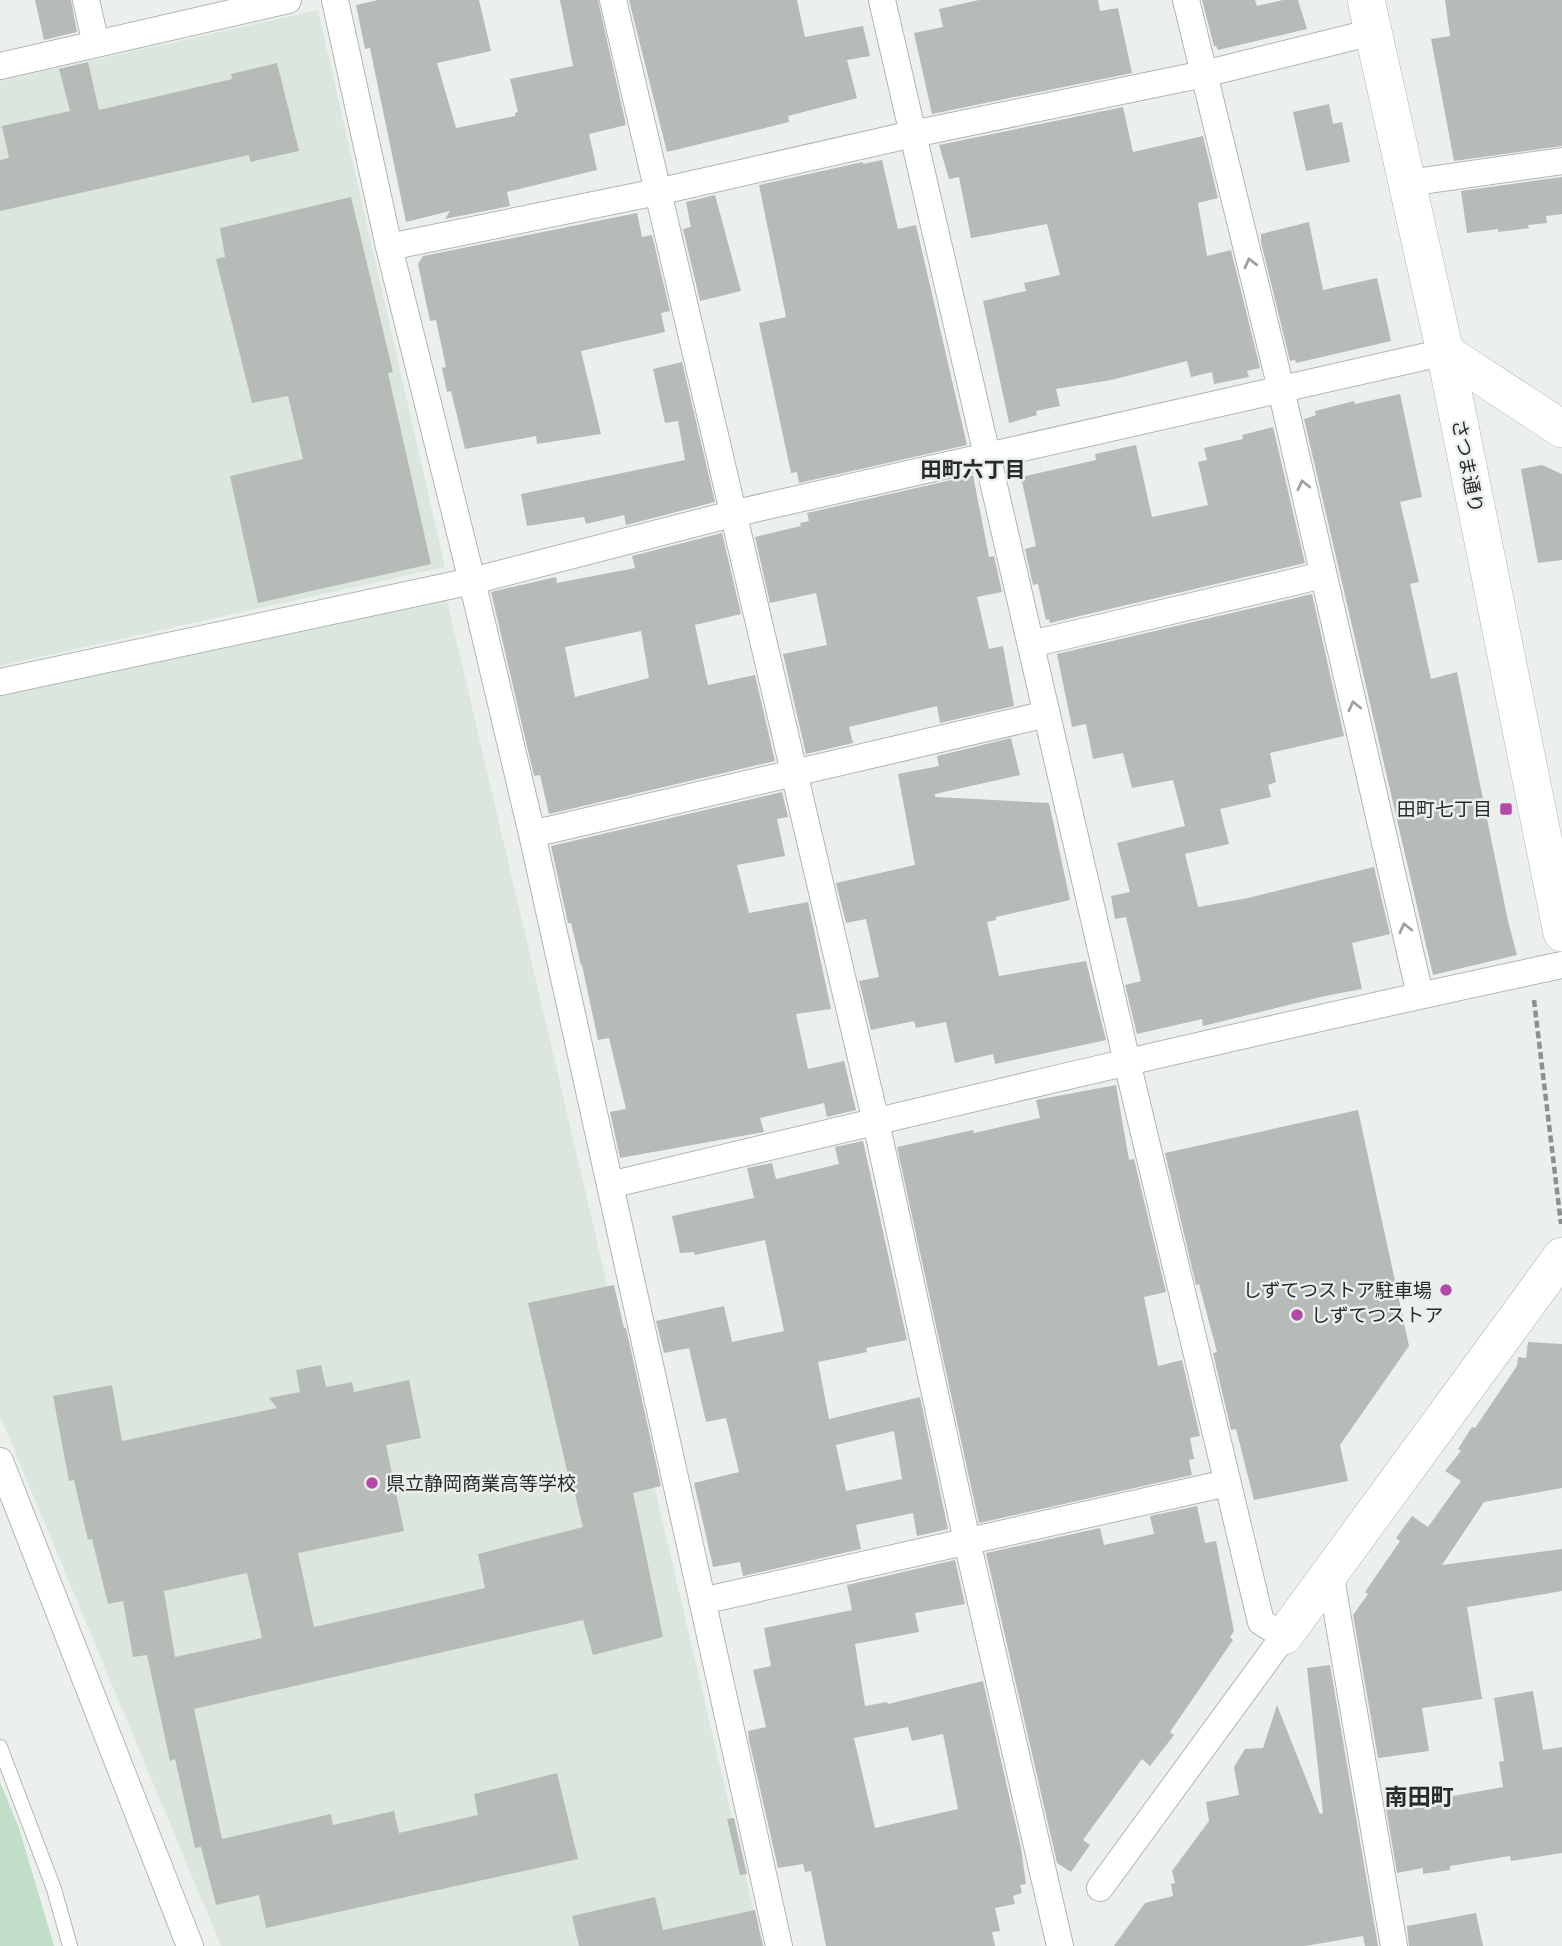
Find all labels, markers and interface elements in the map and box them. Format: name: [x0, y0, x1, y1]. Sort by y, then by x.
one-way arrow: [1244, 257, 1258, 269]
street label: さつま通り: [1446, 417, 1490, 515]
district label: 田町六丁目: [921, 455, 1026, 484]
one-way arrow: [1296, 479, 1311, 491]
one-way arrow: [1347, 700, 1362, 712]
place label: 田町七丁目: [1397, 796, 1492, 822]
marker: 田町七丁目: [1498, 801, 1514, 817]
one-way arrow: [1398, 922, 1413, 934]
place label: しずてつストア駐車場: [1243, 1277, 1432, 1303]
marker: しずてつストア駐車場: [1438, 1282, 1454, 1298]
place label: しずてつストア: [1311, 1302, 1443, 1328]
marker: しずてつストア: [1289, 1307, 1305, 1323]
place label: 県立静岡商業高等学校: [386, 1470, 576, 1496]
marker: 県立静岡商業高等学校: [364, 1475, 380, 1491]
district label: 南田町: [1385, 1781, 1454, 1812]

